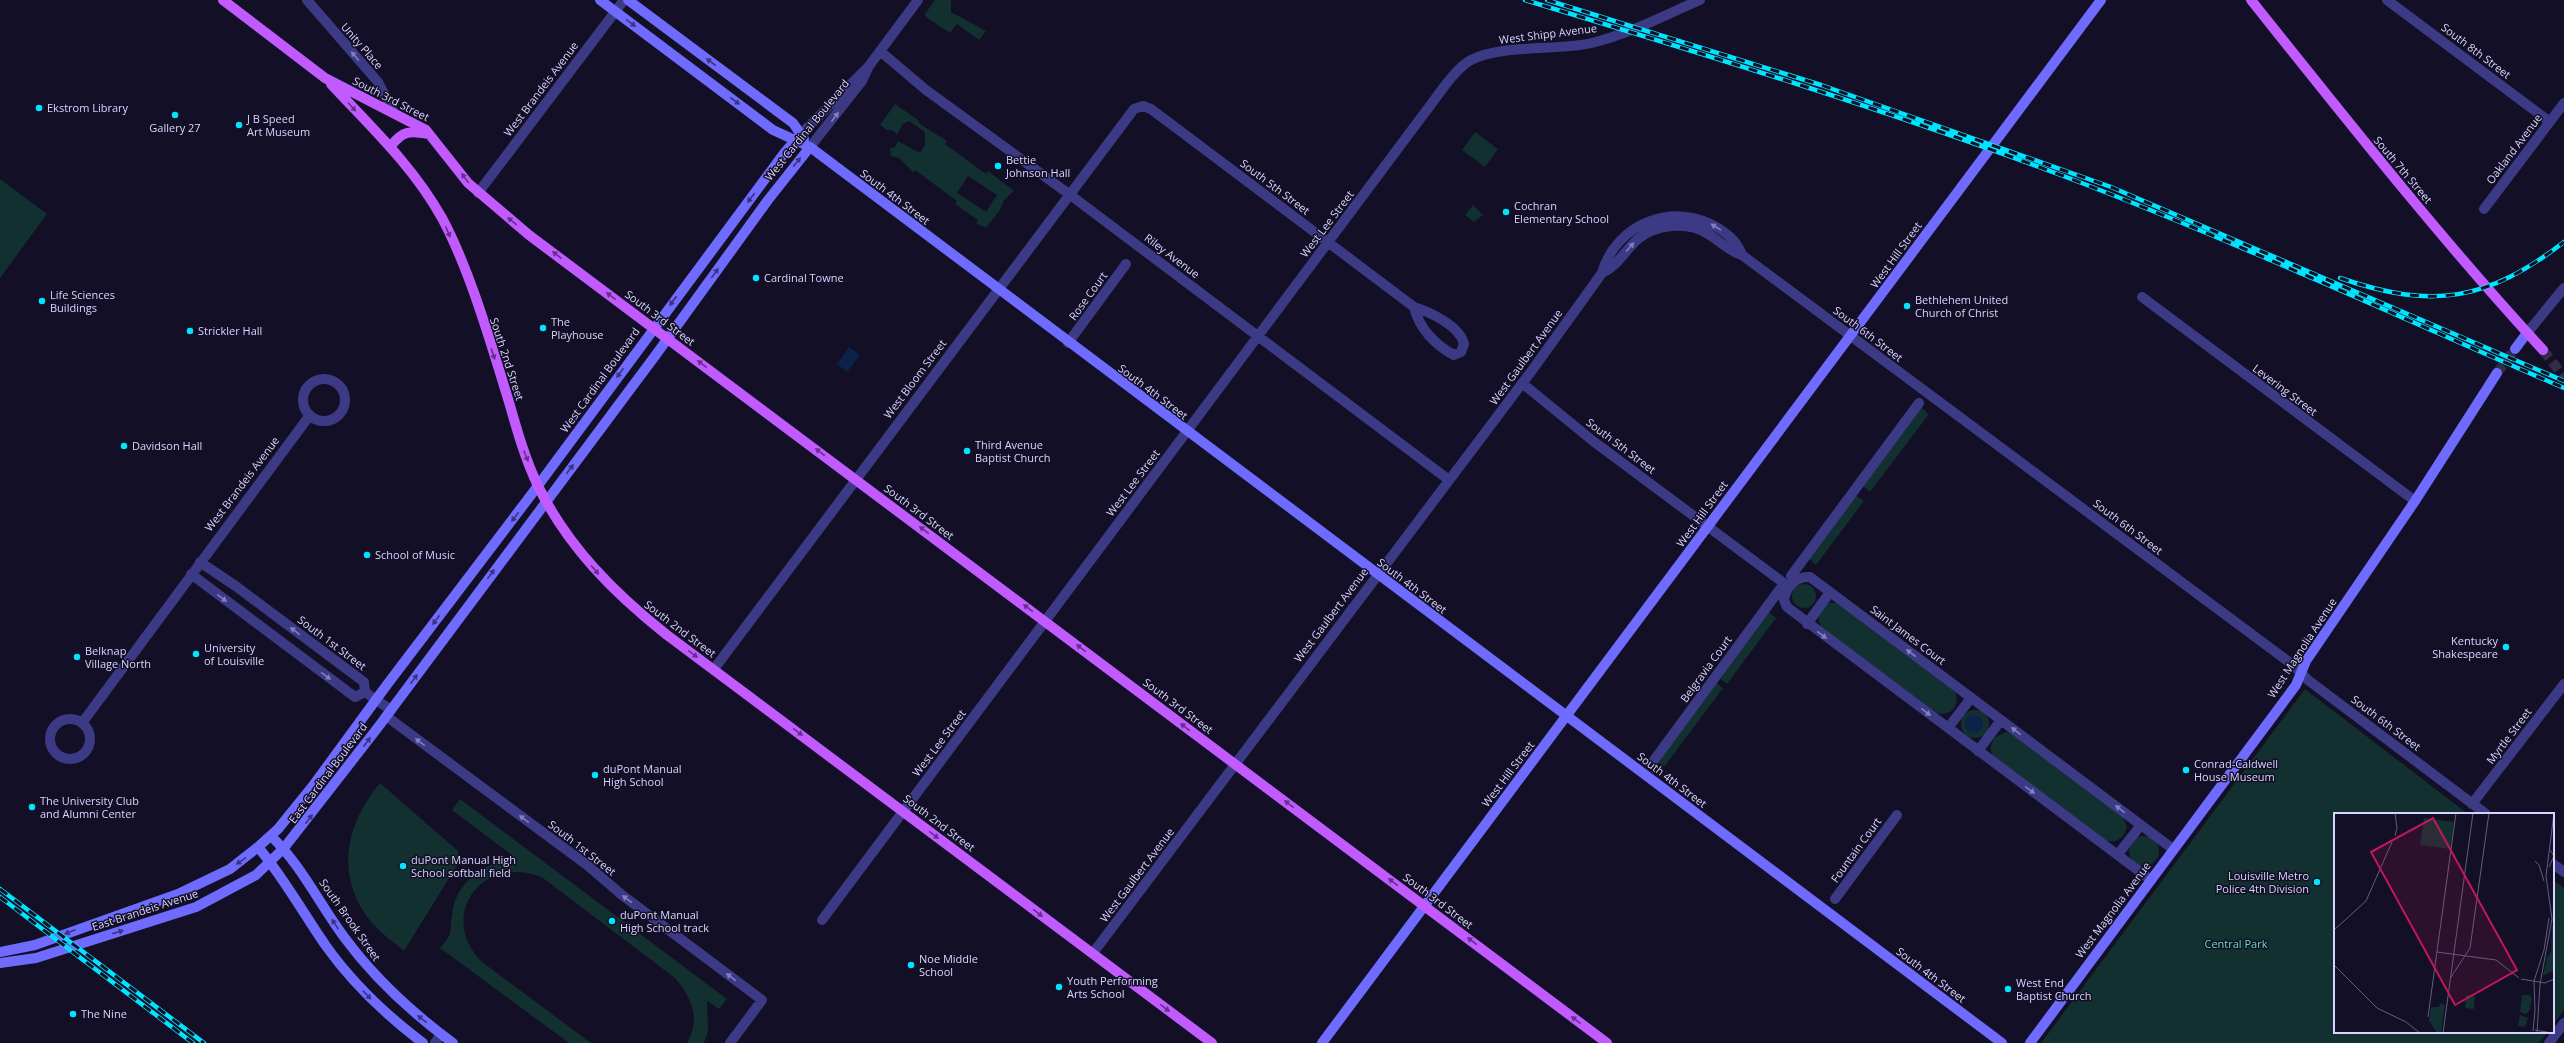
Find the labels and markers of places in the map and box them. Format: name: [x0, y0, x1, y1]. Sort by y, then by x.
place label: Ekstrom Library: [47, 100, 129, 115]
marker: Ekstrom Library: [34, 103, 44, 113]
marker: Gallery 27: [170, 110, 180, 120]
place label: J B Speed Art Museum: [246, 111, 310, 139]
place label: Gallery 27: [149, 120, 201, 135]
marker: J B Speed Art Museum: [234, 120, 244, 130]
place label: Bettie Johnson Hall: [1005, 152, 1070, 180]
marker: Bettie Johnson Hall: [993, 161, 1003, 171]
place label: Cochran Elementary School: [1514, 198, 1609, 226]
marker: Cochran Elementary School: [1501, 207, 1511, 217]
place label: Cardinal Towne: [764, 270, 844, 285]
marker: Cardinal Towne: [751, 273, 761, 283]
place label: Life Sciences Buildings: [50, 287, 115, 315]
place label: Bethlehem United Church of Christ: [1915, 292, 2008, 320]
marker: Life Sciences Buildings: [37, 296, 47, 306]
marker: Bethlehem United Church of Christ: [1902, 301, 1912, 311]
place label: The Playhouse: [551, 314, 604, 342]
place label: Strickler Hall: [198, 323, 262, 338]
marker: The Playhouse: [538, 323, 548, 333]
marker: Strickler Hall: [185, 326, 195, 336]
place label: Third Avenue Baptist Church: [975, 437, 1051, 465]
place label: Davidson Hall: [132, 438, 202, 453]
marker: Davidson Hall: [119, 441, 129, 451]
marker: Third Avenue Baptist Church: [962, 446, 972, 456]
place label: School of Music: [375, 547, 455, 562]
marker: School of Music: [362, 550, 372, 560]
place label: Kentucky Shakespeare: [2432, 633, 2498, 661]
place label: University of Louisville: [204, 640, 264, 668]
marker: Kentucky Shakespeare: [2501, 642, 2511, 652]
place label: Belknap Village North: [85, 643, 151, 671]
marker: University of Louisville: [191, 649, 201, 659]
marker: Belknap Village North: [72, 652, 82, 662]
place label: Conrad-Caldwell House Museum: [2194, 756, 2278, 784]
place label: duPont Manual High School: [603, 761, 682, 789]
marker: Conrad-Caldwell House Museum: [2181, 765, 2191, 775]
marker: duPont Manual High School: [590, 770, 600, 780]
place label: The University Club and Alumni Center: [40, 793, 139, 821]
marker: The University Club and Alumni Center: [27, 802, 37, 812]
place label: duPont Manual High School softball field: [411, 852, 516, 880]
marker: duPont Manual High School softball field: [398, 861, 408, 871]
place label: Louisville Metro Police 4th Division: [2216, 868, 2309, 896]
marker: Louisville Metro Police 4th Division: [2312, 877, 2322, 887]
place label: duPont Manual High School track: [620, 907, 709, 935]
marker: duPont Manual High School track: [607, 916, 617, 926]
place label: Noe Middle School: [919, 951, 978, 979]
marker: Noe Middle School: [906, 960, 916, 970]
place label: Youth Performing Arts School: [1067, 973, 1158, 1001]
place label: West End Baptist Church: [2016, 975, 2092, 1003]
marker: Youth Performing Arts School: [1054, 982, 1064, 992]
marker: West End Baptist Church: [2003, 984, 2013, 994]
place label: The Nine: [81, 1006, 127, 1021]
marker: The Nine: [68, 1009, 78, 1019]

